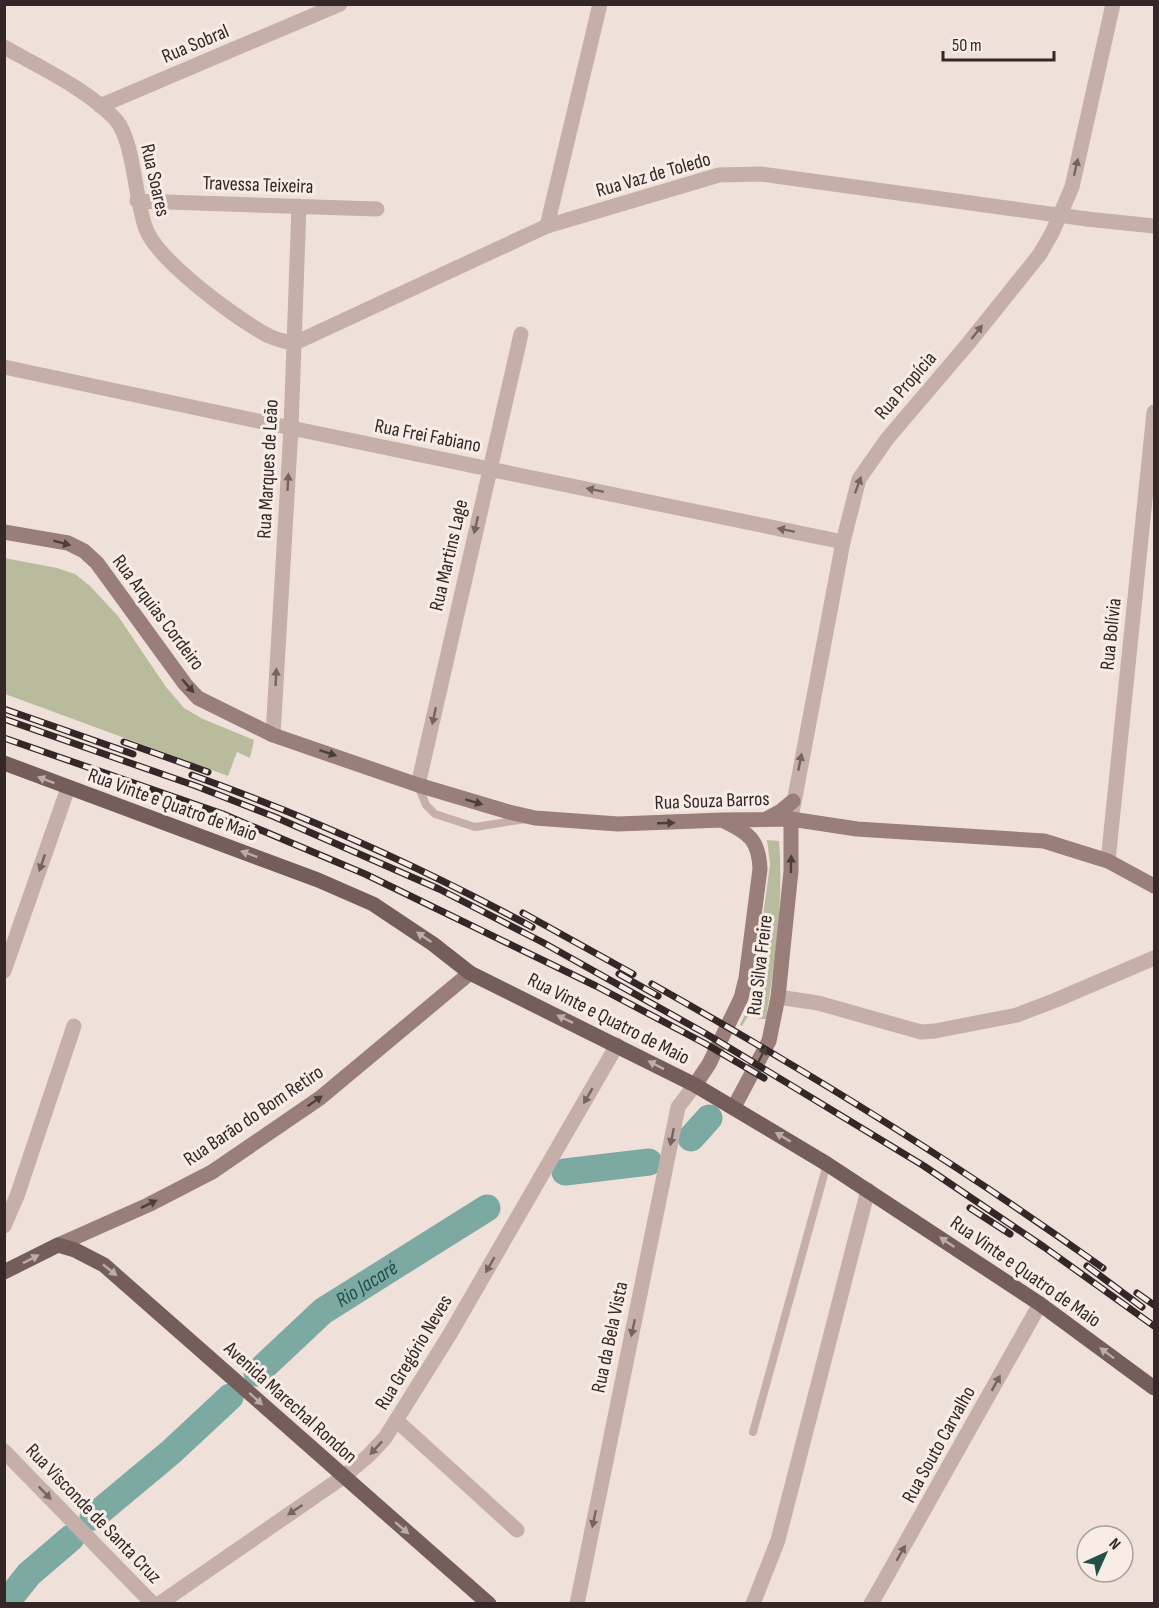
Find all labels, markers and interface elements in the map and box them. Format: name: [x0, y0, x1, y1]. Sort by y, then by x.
street label: Rua Sobral: [158, 19, 233, 69]
scale bar: [943, 24, 1054, 62]
text: 50 m: [952, 35, 982, 56]
street label: Rua Soares: [135, 142, 175, 219]
street label: Rua Vaz de Toledo: [593, 147, 713, 203]
one-way arrow: [1072, 158, 1082, 176]
street label: Travessa Teixeira: [202, 171, 314, 199]
one-way arrow: [971, 324, 984, 340]
street label: Rua Propícia: [870, 347, 942, 424]
street label: Rua Marques de Leão: [252, 399, 284, 539]
street label: Rua Frei Fabiano: [373, 414, 483, 458]
one-way arrow: [283, 473, 293, 492]
one-way arrow: [853, 476, 863, 494]
one-way arrow: [586, 485, 605, 494]
street label: Rua Martins Lage: [424, 497, 473, 613]
one-way arrow: [471, 516, 481, 535]
one-way arrow: [776, 525, 795, 534]
one-way arrow: [53, 538, 71, 548]
street label: Rua Arquias Cordeiro: [107, 550, 209, 675]
street label: Rua Bolívia: [1095, 597, 1127, 671]
one-way arrow: [272, 667, 281, 686]
one-way arrow: [181, 678, 194, 693]
one-way arrow: [428, 706, 438, 725]
one-way arrow: [319, 749, 337, 759]
one-way arrow: [796, 752, 805, 771]
street label: Rua Vinte e Quatro de Maio: [85, 763, 261, 847]
one-way arrow: [37, 774, 55, 784]
street label: Rua Souza Barros: [654, 787, 770, 815]
one-way arrow: [465, 798, 483, 807]
one-way arrow: [657, 818, 676, 827]
one-way arrow: [239, 849, 257, 859]
one-way arrow: [36, 854, 46, 872]
one-way arrow: [786, 854, 795, 873]
street label: Rua Silva Freire: [742, 914, 778, 1017]
one-way arrow: [416, 932, 432, 943]
street label: Rua Vinte e Quatro de Maio: [524, 968, 693, 1070]
one-way arrow: [556, 1015, 573, 1024]
one-way arrow: [756, 1046, 766, 1064]
street label: Rua Barão do Bom Retiro: [179, 1060, 328, 1171]
one-way arrow: [647, 1060, 664, 1070]
one-way arrow: [583, 1088, 593, 1105]
one-way arrow: [306, 1095, 322, 1107]
one-way arrow: [667, 1128, 676, 1147]
one-way arrow: [775, 1131, 791, 1142]
one-way arrow: [141, 1199, 158, 1208]
street label: Rua Vinte e Quatro de Maio: [945, 1211, 1105, 1333]
one-way arrow: [940, 1236, 956, 1248]
one-way arrow: [22, 1254, 40, 1264]
water label: Rio Jacaré: [331, 1255, 402, 1313]
one-way arrow: [485, 1257, 495, 1274]
one-way arrow: [102, 1263, 117, 1276]
street label: Rua da Bela Vista: [587, 1280, 633, 1395]
street label: Rua Gregório Neves: [370, 1291, 458, 1414]
one-way arrow: [628, 1319, 637, 1338]
street label: Avenida Marechal Rondon: [218, 1336, 362, 1469]
one-way arrow: [1100, 1348, 1115, 1360]
one-way arrow: [991, 1374, 1001, 1391]
street label: Rua Souto Carvalho: [897, 1382, 981, 1507]
one-way arrow: [248, 1392, 263, 1405]
street label: Rua Visconde de Santa Cruz: [20, 1439, 166, 1589]
one-way arrow: [370, 1440, 383, 1455]
one-way arrow: [38, 1486, 52, 1500]
one-way arrow: [287, 1504, 303, 1516]
one-way arrow: [589, 1510, 598, 1529]
one-way arrow: [394, 1521, 409, 1534]
north arrow: [1075, 1524, 1135, 1584]
text: N: [1105, 1535, 1124, 1554]
one-way arrow: [896, 1544, 906, 1561]

